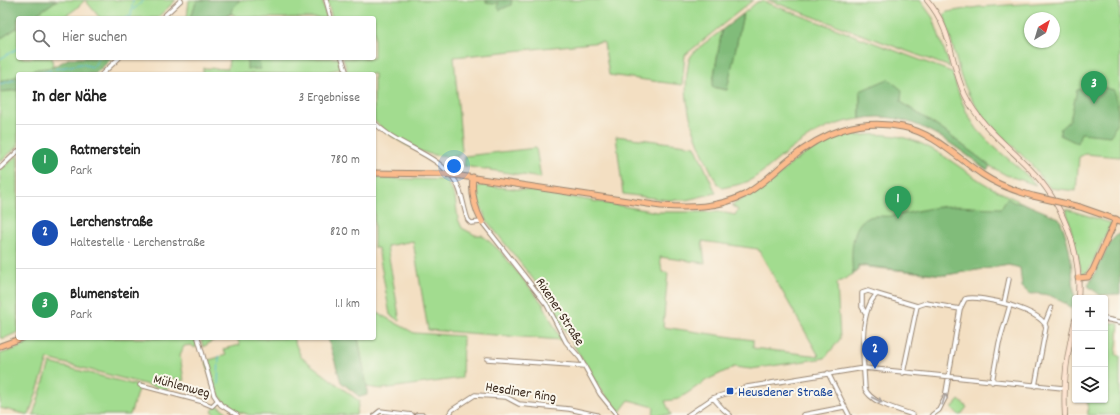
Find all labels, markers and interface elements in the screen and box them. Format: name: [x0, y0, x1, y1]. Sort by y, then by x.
north arrow: [1024, 12, 1060, 48]
search box: [16, 16, 376, 60]
icon: search: [30, 27, 52, 49]
text: Hier suchen: [62, 27, 127, 49]
pin: 3: [1081, 71, 1107, 104]
text: In der Nähe: [32, 86, 107, 110]
text: 3 Ergebnisse: [298, 89, 360, 108]
text: Ratmerstein: [70, 140, 140, 162]
text: 1: [44, 151, 46, 170]
text: 780 m: [331, 151, 360, 170]
your location: [444, 156, 464, 176]
text: Park: [70, 162, 92, 181]
pin: 1: [885, 186, 911, 219]
text: Lerchenstraße: [70, 212, 153, 234]
text: 2: [42, 223, 48, 242]
text: 820 m: [330, 223, 360, 242]
text: Haltestelle · Lerchenstraße: [70, 234, 205, 253]
street label: Rixener Straße: [530, 274, 589, 350]
text: Blumenstein: [70, 284, 139, 306]
text: 3: [42, 295, 48, 314]
text: 1.1 km: [335, 295, 360, 314]
map controls: [1072, 295, 1108, 403]
button: +: [1072, 295, 1108, 331]
text: Park: [70, 306, 92, 325]
button: −: [1072, 331, 1108, 367]
pin: 2: [862, 336, 888, 369]
button: layers: [1072, 367, 1108, 403]
street label: Mühlenweg: [151, 370, 212, 404]
street label: Hesdiner Ring: [484, 378, 557, 408]
place label: Heusdener Straße: [738, 383, 833, 403]
marker: Heusdener Straße: [725, 386, 735, 396]
one-way arrow: [941, 392, 948, 405]
one-way arrow: [871, 397, 883, 404]

